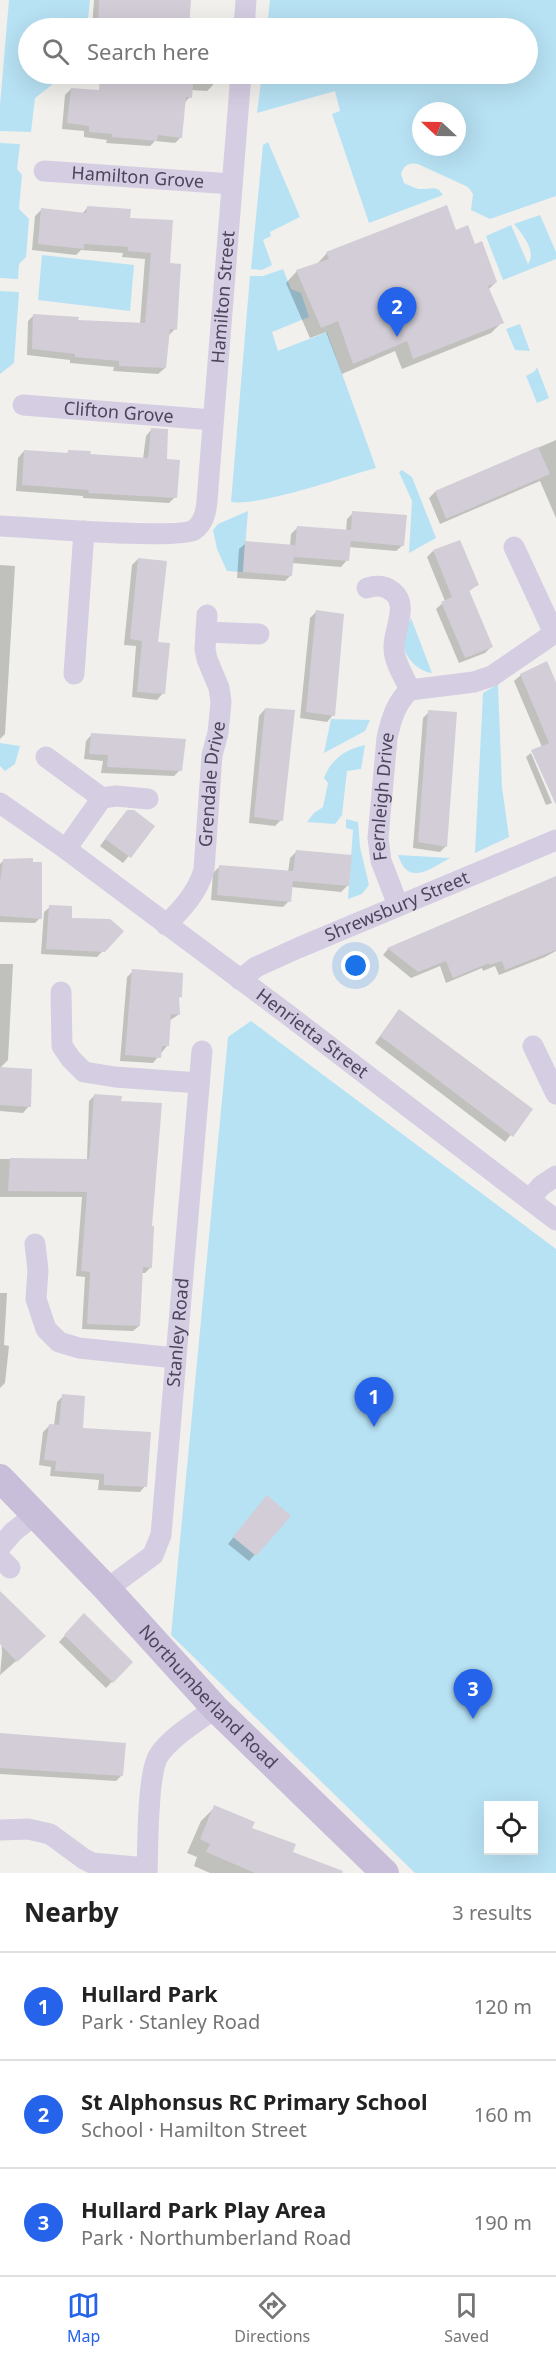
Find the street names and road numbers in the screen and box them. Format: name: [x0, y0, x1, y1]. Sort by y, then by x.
street label: Hamilton Grove: [71, 160, 205, 193]
street label: Hamilton Street: [205, 229, 240, 364]
street label: Clifton Grove: [63, 395, 175, 428]
street label: Grendale Drive: [193, 720, 230, 848]
street label: Fernleigh Drive: [365, 730, 399, 862]
street label: Shrewsbury Street: [321, 865, 473, 947]
street label: Henrietta Street: [252, 982, 374, 1083]
street label: Stanley Road: [161, 1277, 194, 1388]
street label: Northumberland Road: [134, 1619, 283, 1774]

